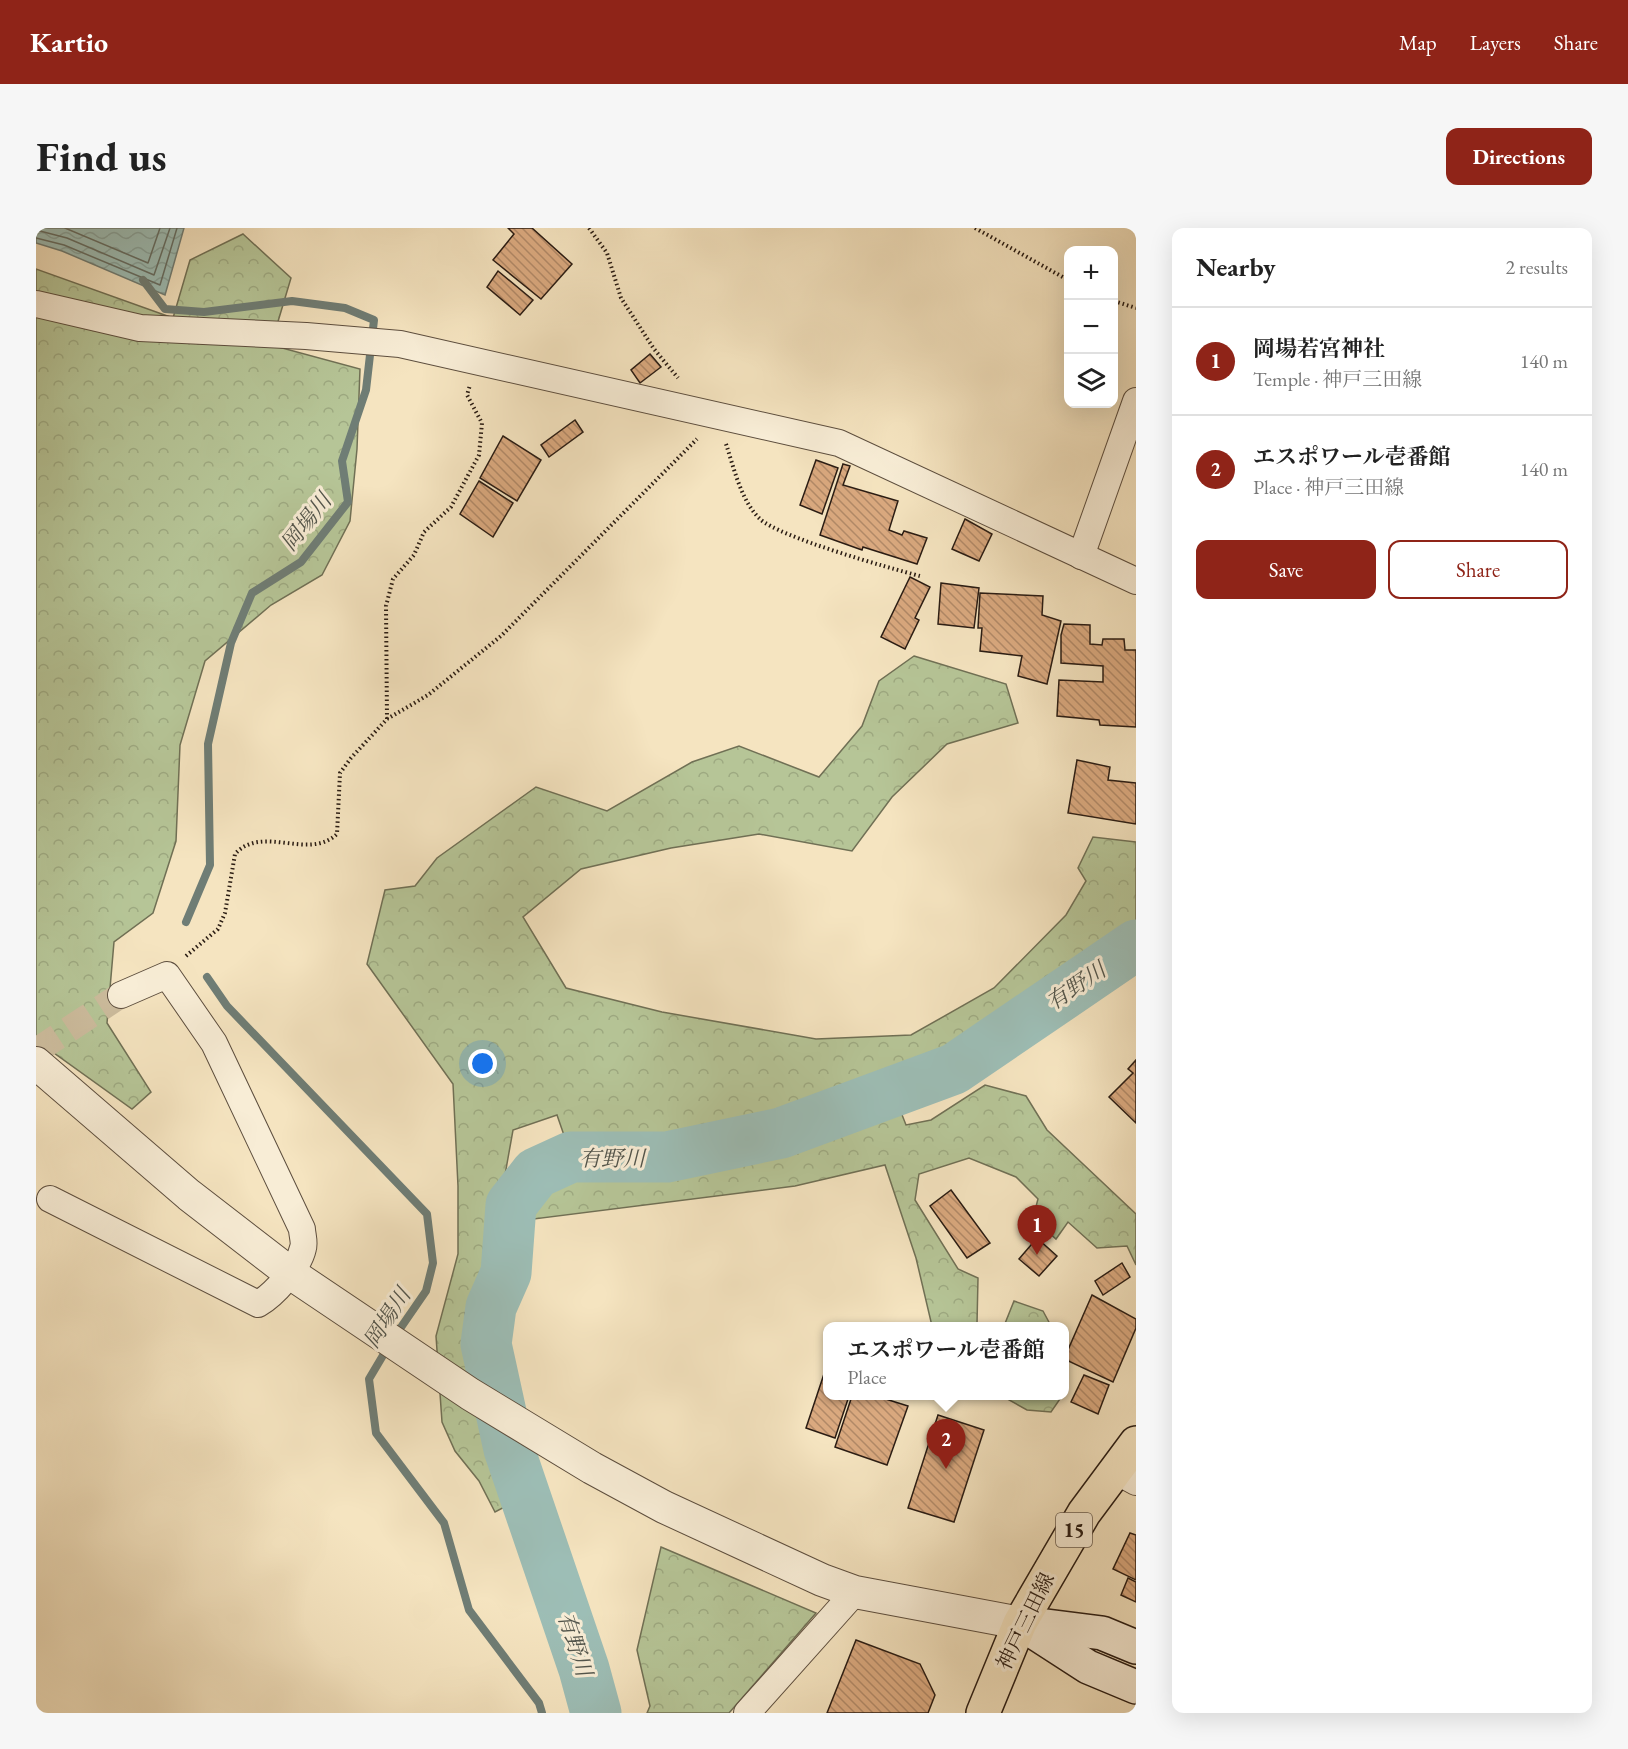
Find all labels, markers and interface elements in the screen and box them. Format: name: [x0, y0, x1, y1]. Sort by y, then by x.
text: Kartio: [30, 24, 108, 60]
text: Map: [1399, 29, 1437, 56]
text: Layers: [1470, 29, 1521, 56]
text: Share: [1554, 29, 1598, 56]
button: Directions: [1446, 128, 1592, 185]
text: Find us: [36, 129, 167, 184]
map controls: [1064, 246, 1118, 408]
button: +: [1064, 246, 1118, 300]
text: Nearby: [1196, 250, 1276, 284]
text: 2 results: [1505, 254, 1568, 280]
button: −: [1064, 300, 1118, 354]
text: 岡場若宮神社: [1253, 334, 1385, 363]
text: 1: [1210, 348, 1221, 374]
text: 140 m: [1520, 348, 1568, 374]
button: layers: [1064, 354, 1118, 408]
text: Temple · 神戸三田線: [1253, 366, 1422, 392]
text: エスポワール壱番館: [1253, 442, 1451, 471]
text: 2: [1210, 456, 1221, 482]
text: 140 m: [1520, 456, 1568, 482]
text: Place · 神戸三田線: [1253, 474, 1404, 500]
water label: 岡場川: [274, 485, 339, 557]
button: Save: [1196, 540, 1376, 599]
button: Share: [1388, 540, 1568, 599]
water label: 有野川: [1041, 954, 1113, 1016]
your location: [468, 1049, 497, 1078]
water label: 有野川: [579, 1144, 647, 1173]
pin: 1: [1018, 1206, 1056, 1255]
water label: 岡場川: [357, 1281, 418, 1354]
popup: [823, 1322, 1069, 1400]
text: エスポワール壱番館: [847, 1335, 1045, 1364]
text: Place: [847, 1364, 887, 1390]
pin: 2: [926, 1420, 966, 1469]
road number: 15: [1056, 1513, 1092, 1547]
street label: 神戸三田線: [990, 1568, 1060, 1674]
water label: 有野川: [551, 1608, 600, 1682]

